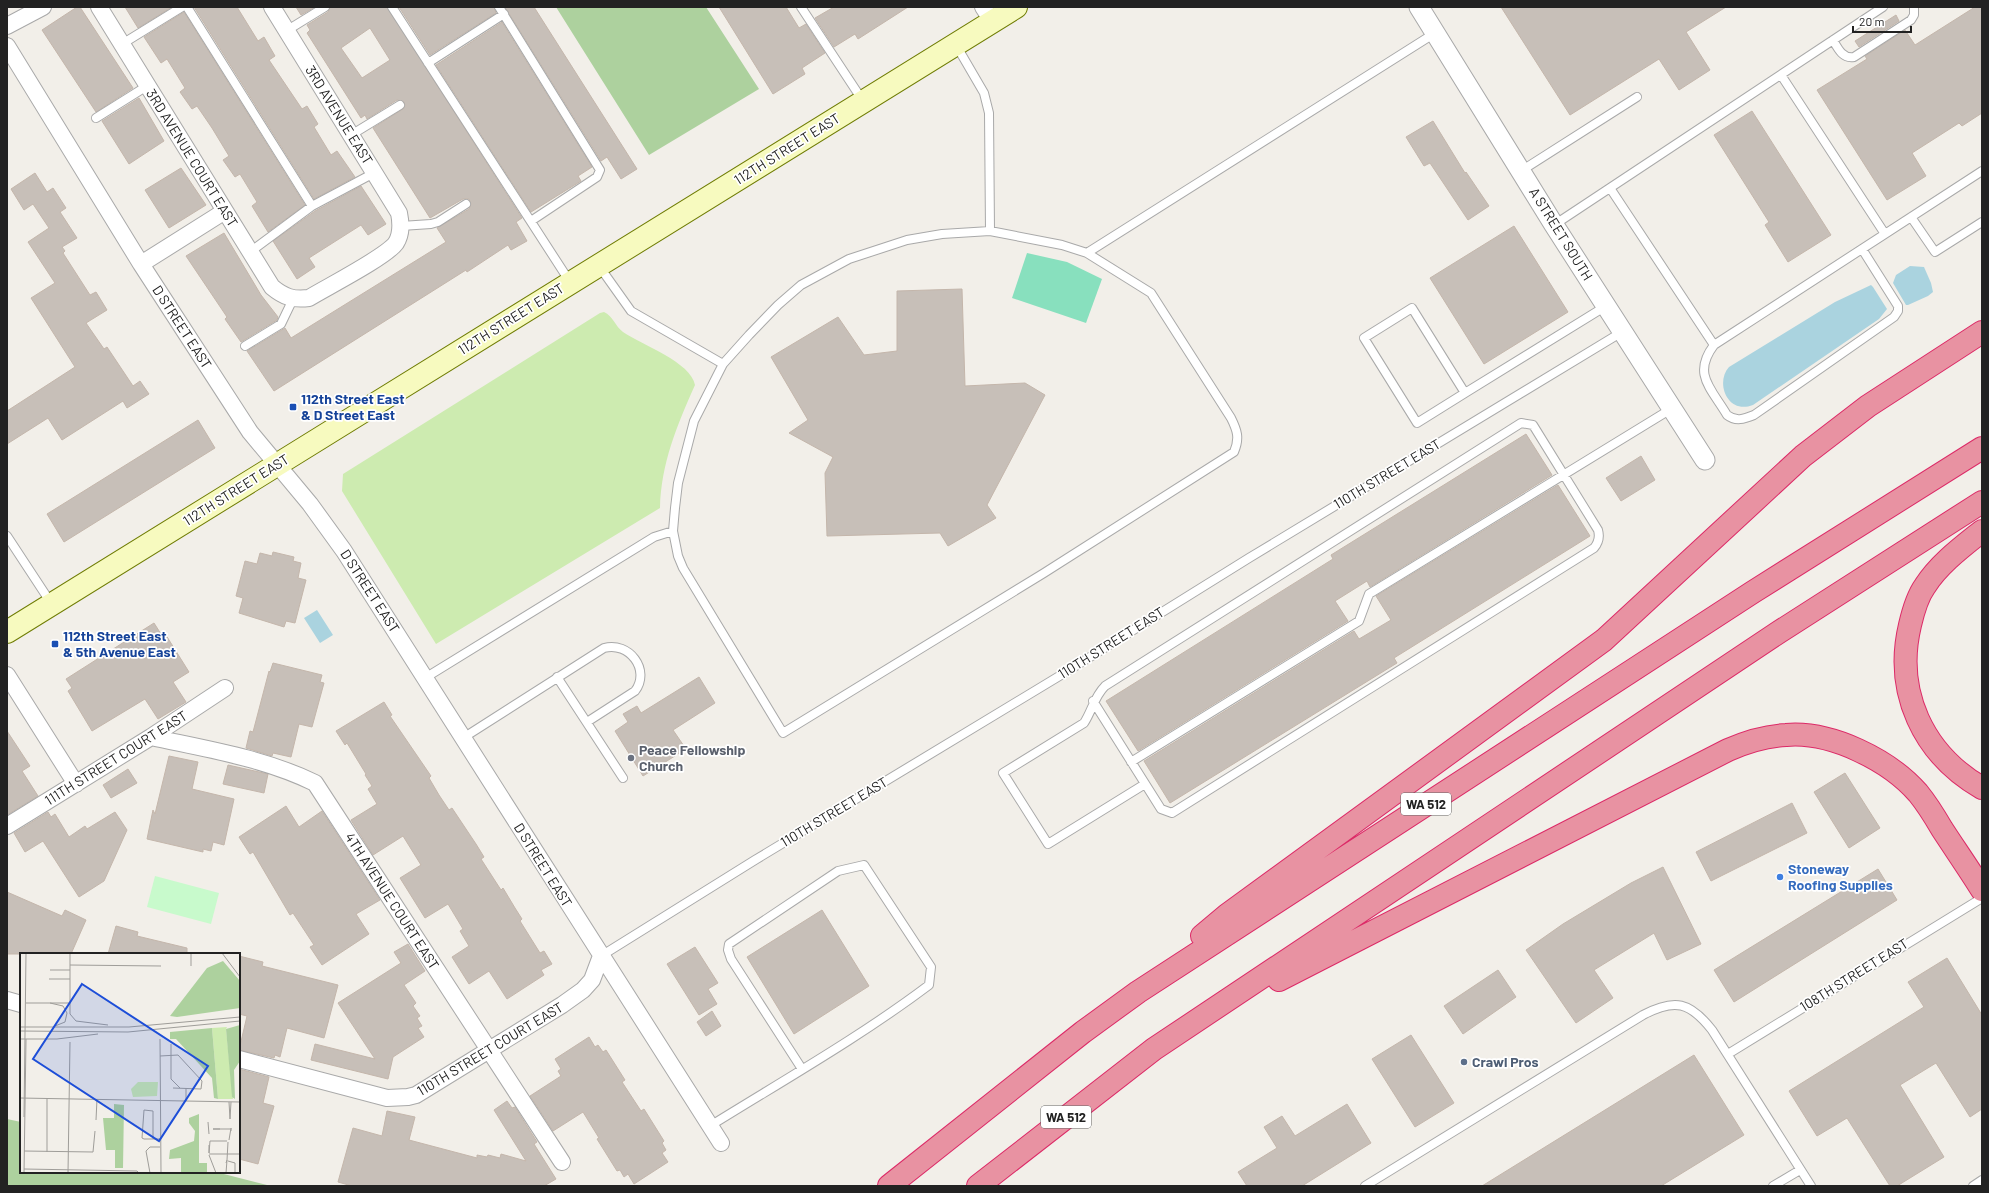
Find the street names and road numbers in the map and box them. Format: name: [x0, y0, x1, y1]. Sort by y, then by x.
street label: 3RD AVENUE EAST: [302, 62, 377, 167]
street label: 3RD AVENUE COURT EAST: [143, 86, 242, 230]
street label: 112TH STREET EAST: [731, 109, 843, 188]
street label: A STREET SOUTH: [1526, 184, 1597, 283]
street label: 112TH STREET EAST: [455, 279, 567, 358]
street label: D STREET EAST: [149, 282, 216, 372]
street label: 110TH STREET EAST: [1330, 435, 1443, 512]
street label: 112TH STREET EAST: [180, 450, 292, 529]
street label: D STREET EAST: [337, 546, 404, 636]
street label: 110TH STREET EAST: [1054, 603, 1167, 682]
street label: 111TH STREET COURT EAST: [41, 707, 190, 808]
street label: 110TH STREET EAST: [777, 773, 890, 850]
road number: WA 512: [1401, 793, 1451, 815]
street label: D STREET EAST: [511, 820, 576, 910]
street label: 4TH AVENUE COURT EAST: [342, 829, 443, 972]
street label: 108TH STREET EAST: [1796, 934, 1911, 1015]
street label: 110TH STREET COURT EAST: [413, 998, 566, 1099]
road number: WA 512: [1041, 1106, 1091, 1128]

